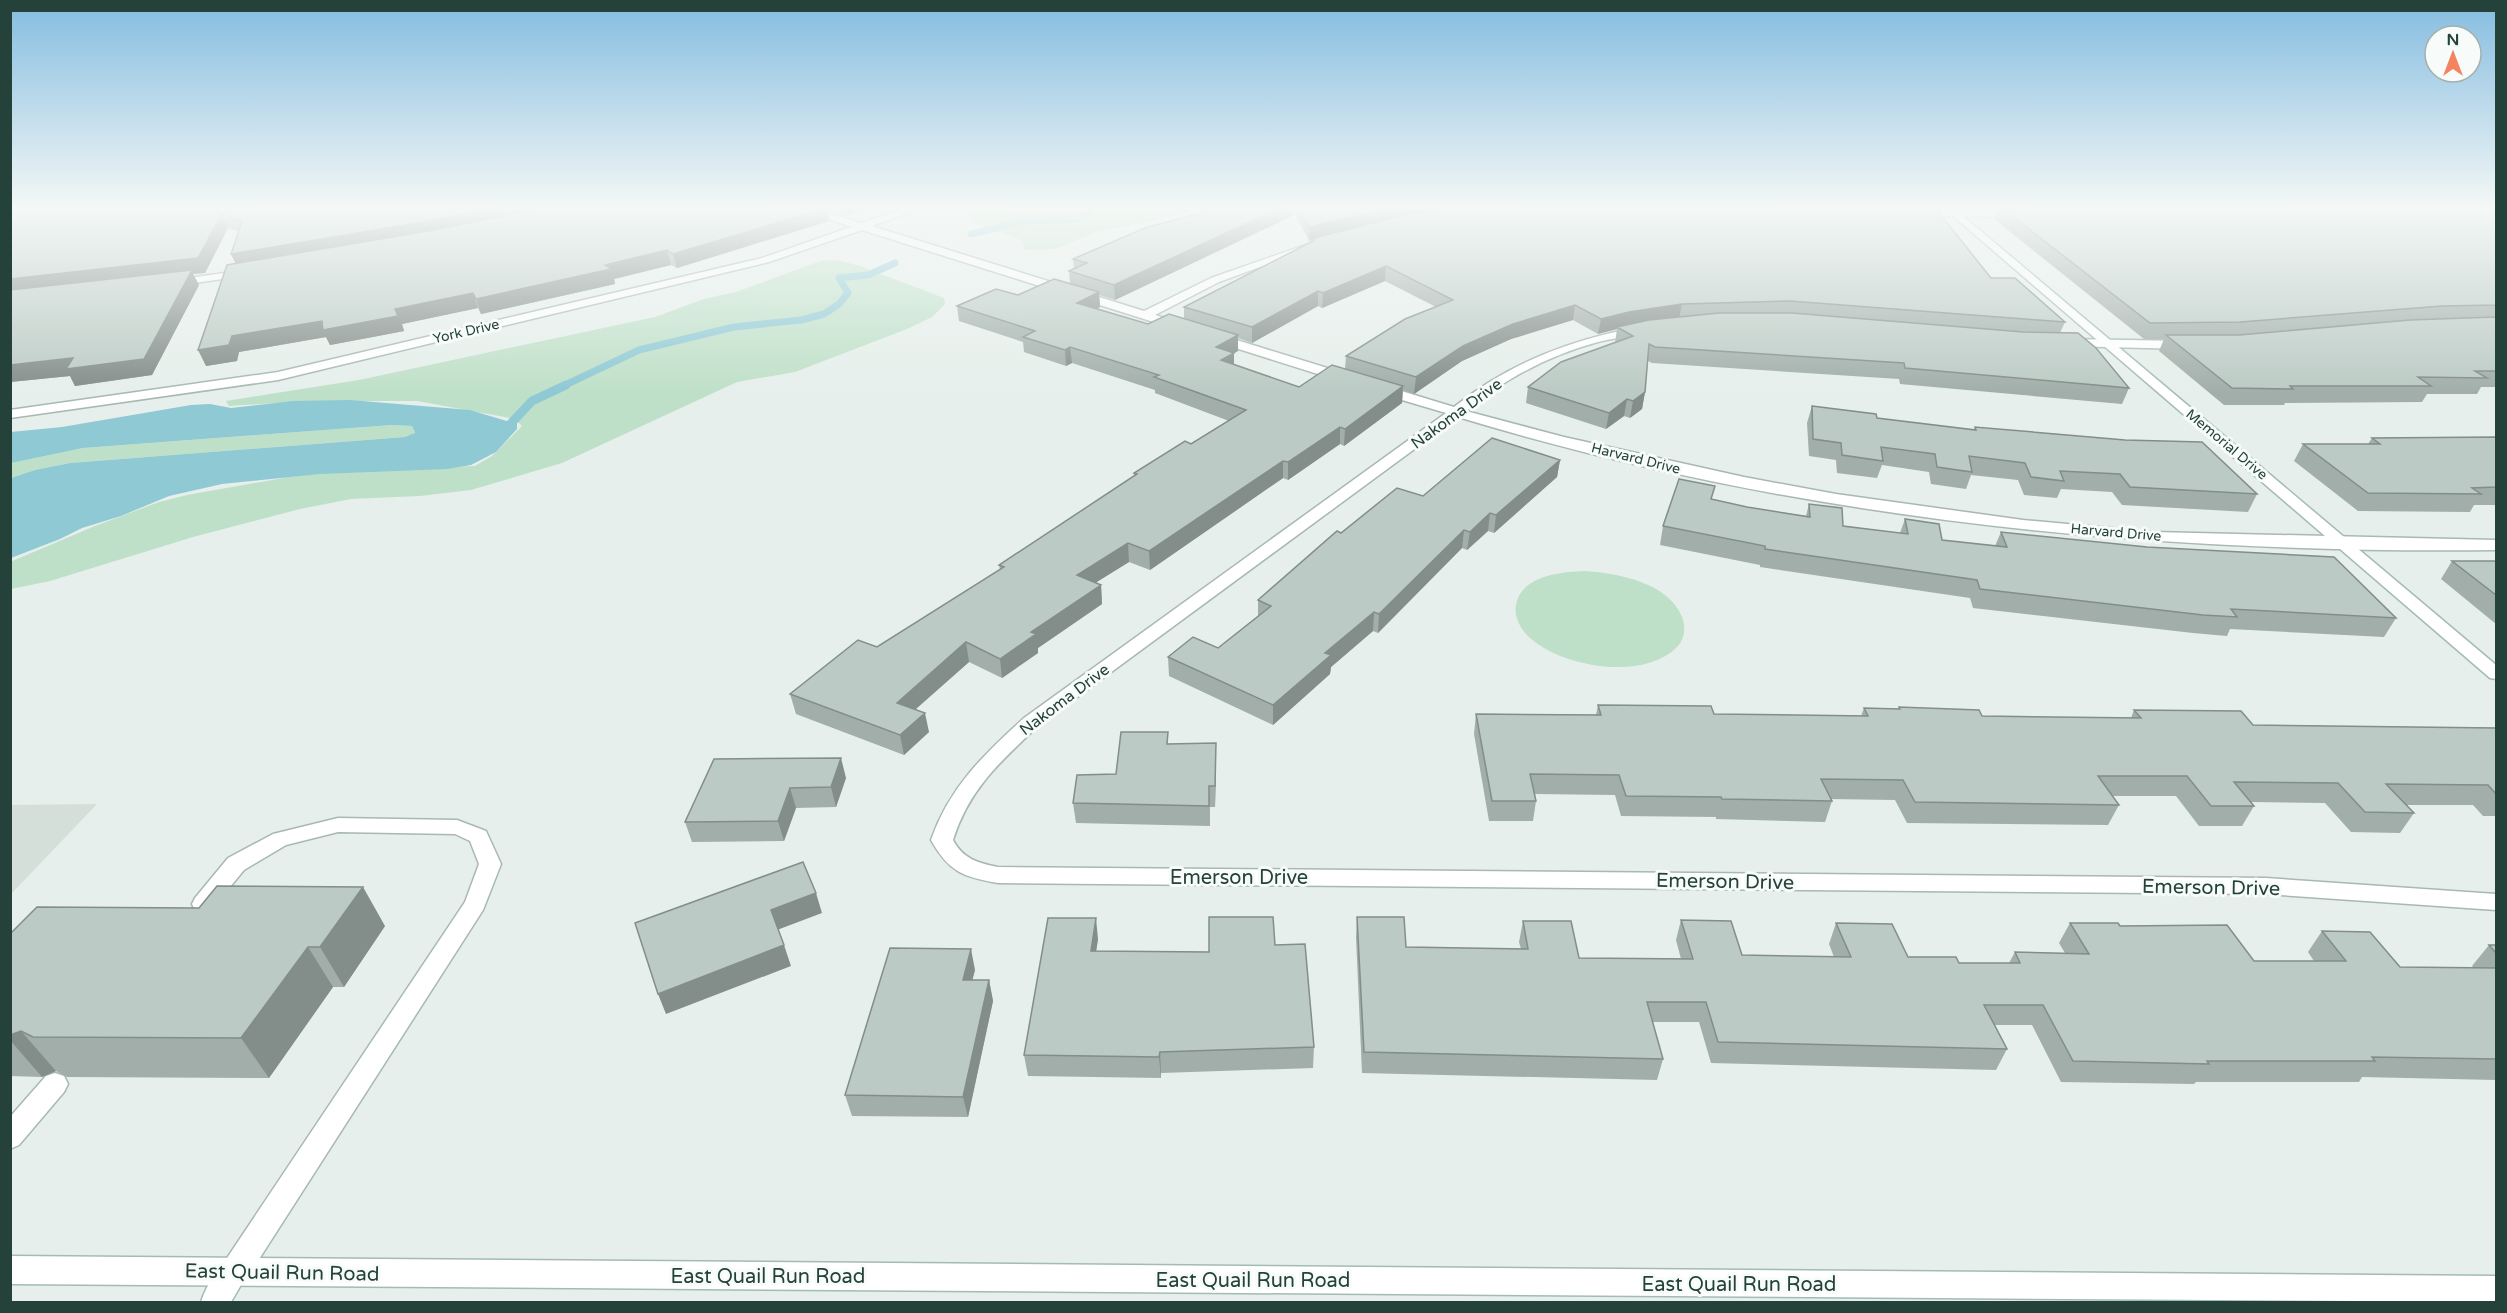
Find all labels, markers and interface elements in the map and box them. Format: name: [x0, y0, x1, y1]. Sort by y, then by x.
north arrow: [2423, 24, 2483, 84]
text: N: [2447, 30, 2459, 50]
street label: York Drive: [431, 316, 501, 347]
street label: Nakoma Drive: [1407, 374, 1506, 453]
street label: Memorial Drive: [2183, 405, 2271, 483]
street label: Harvard Drive: [1590, 439, 1682, 478]
street label: Harvard Drive: [2070, 520, 2162, 545]
street label: Nakoma Drive: [1016, 659, 1114, 740]
street label: Emerson Drive: [1170, 866, 1308, 890]
street label: Emerson Drive: [1656, 869, 1794, 895]
street label: Emerson Drive: [2142, 875, 2280, 901]
street label: East Quail Run Road: [184, 1259, 380, 1287]
street label: East Quail Run Road: [671, 1265, 865, 1289]
street label: East Quail Run Road: [1156, 1269, 1350, 1293]
street label: East Quail Run Road: [1642, 1273, 1836, 1297]

